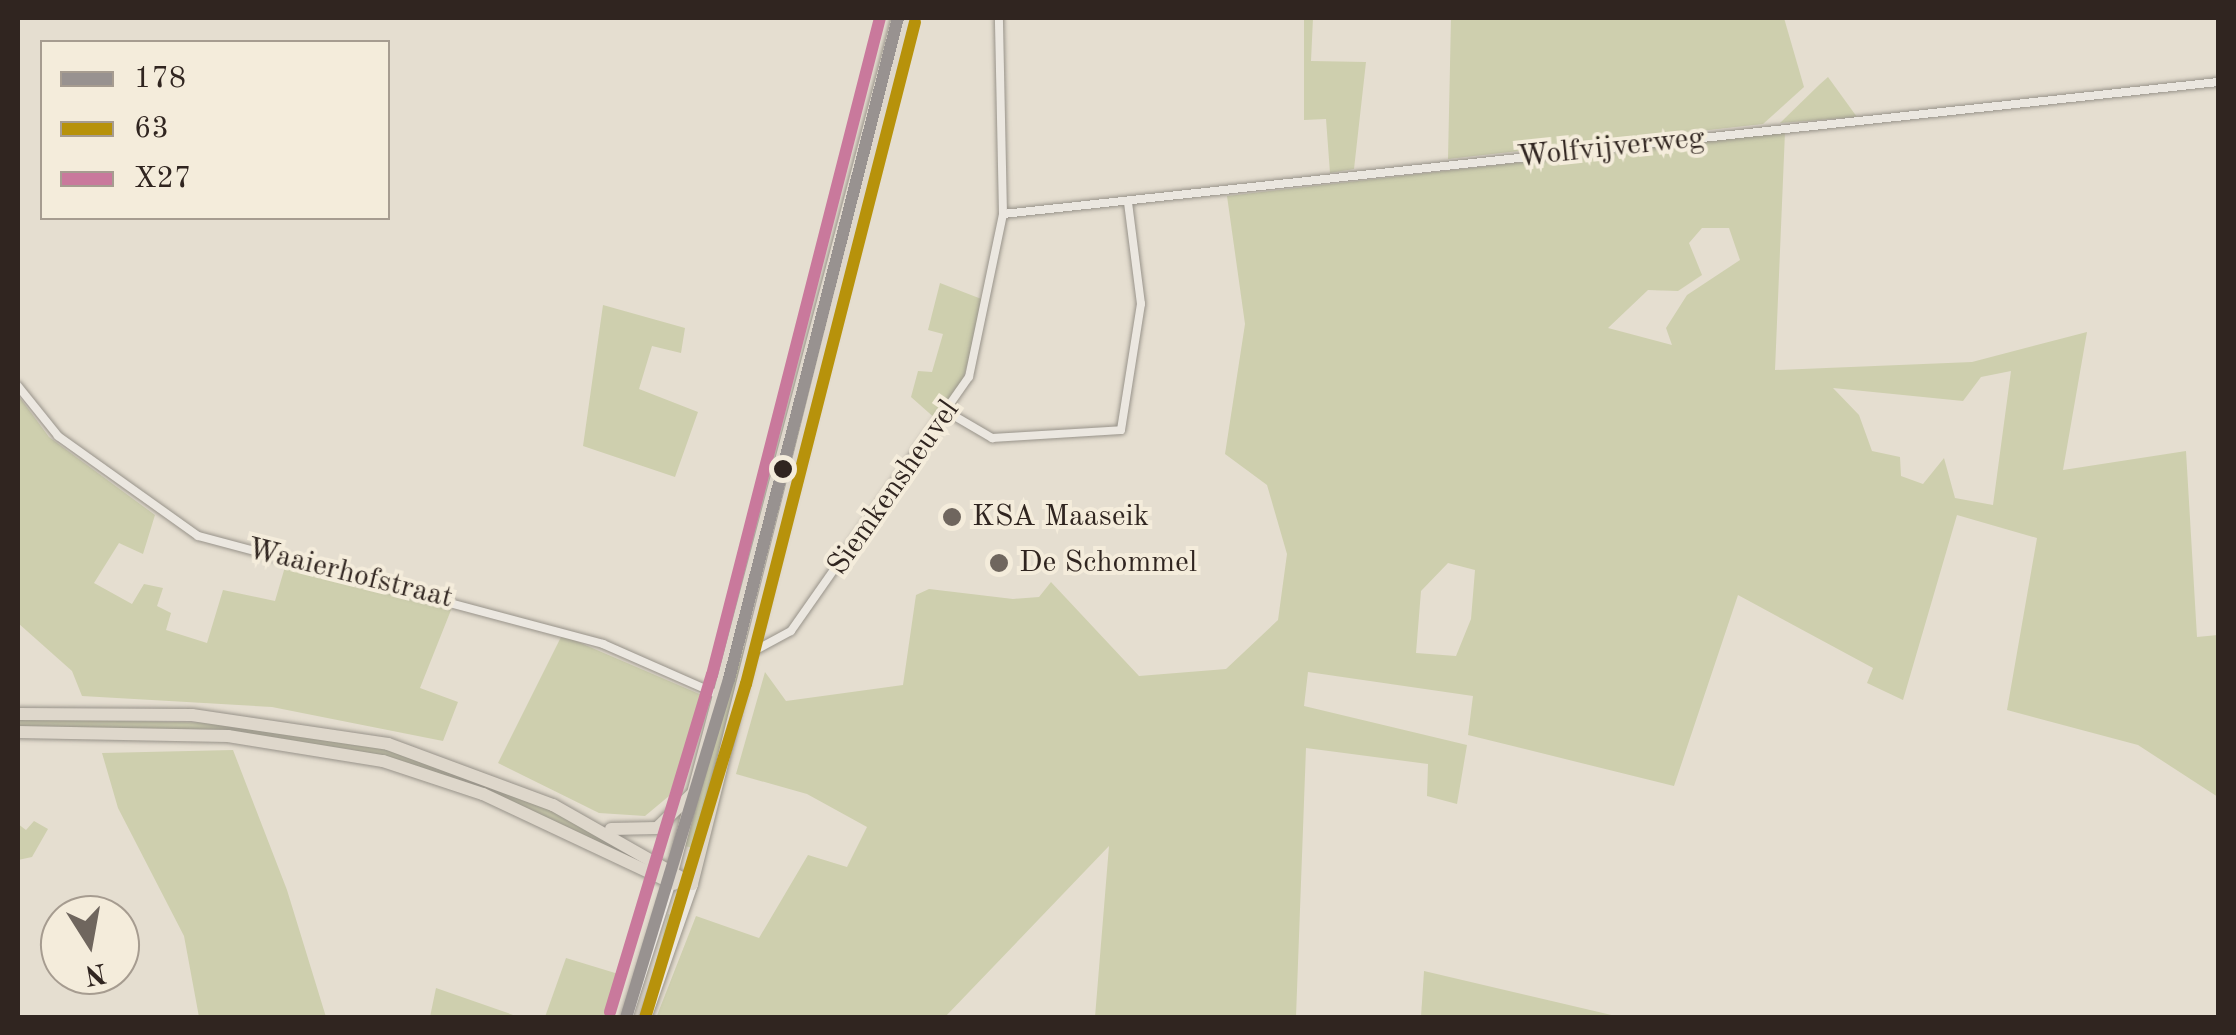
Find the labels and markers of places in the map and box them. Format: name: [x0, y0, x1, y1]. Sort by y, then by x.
unlabelled marker: [773, 459, 793, 479]
place label: KSA Maaseik: [972, 499, 1149, 535]
marker: KSA Maaseik: [941, 506, 963, 528]
place label: De Schommel: [1019, 545, 1197, 581]
marker: De Schommel: [988, 552, 1010, 574]

